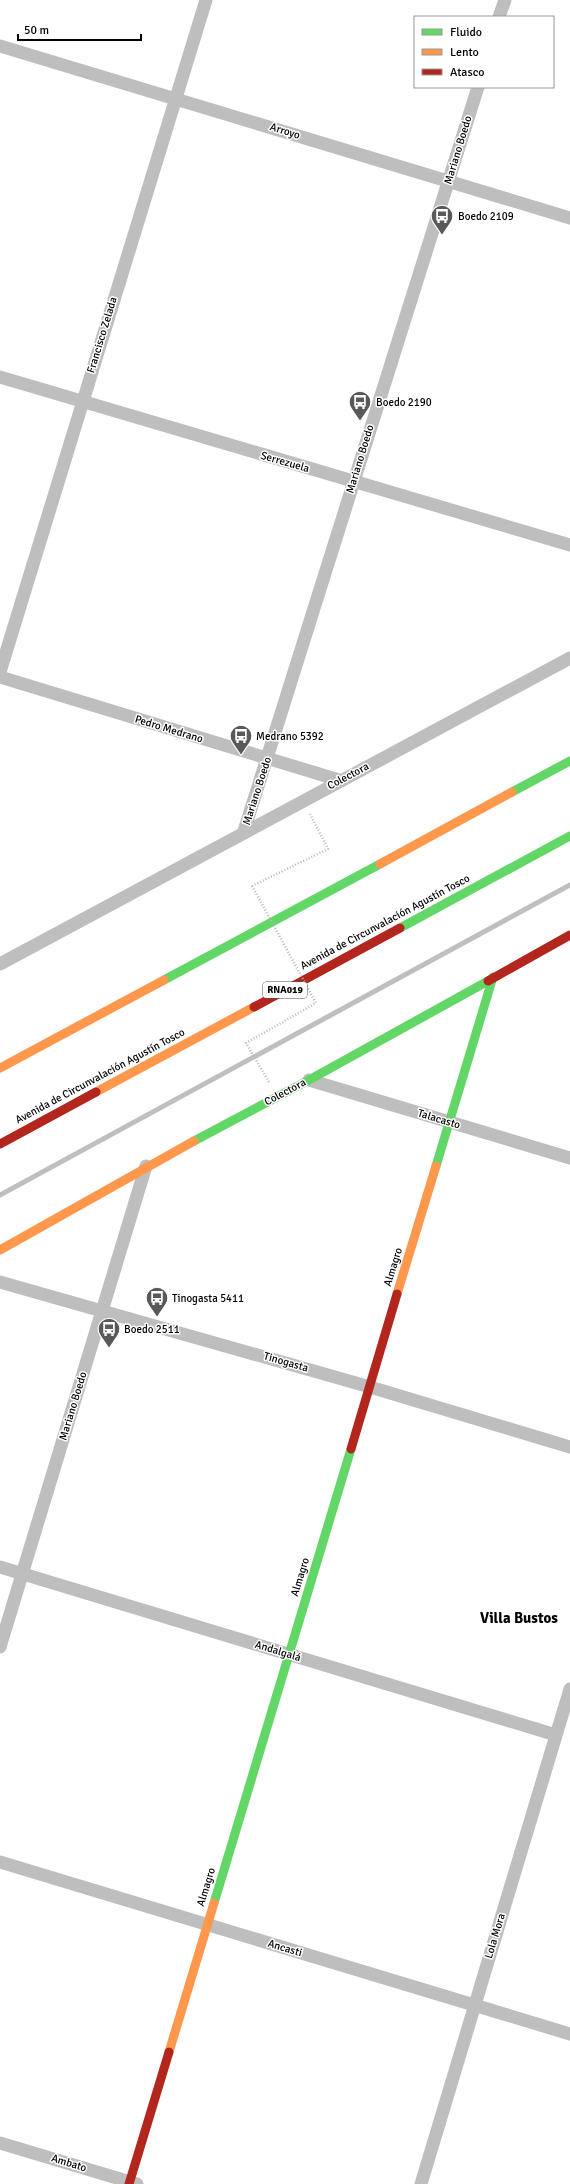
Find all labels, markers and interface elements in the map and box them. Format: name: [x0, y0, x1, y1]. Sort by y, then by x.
scale bar: [18, 16, 141, 42]
legend: [414, 16, 554, 88]
text: 50 m: [24, 23, 49, 38]
text: Fluido: [450, 25, 482, 40]
text: Lento: [450, 45, 479, 60]
text: Atasco: [450, 65, 485, 80]
street label: Mariano Boedo: [441, 114, 475, 186]
street label: Arroyo: [268, 120, 302, 142]
bus stop icon: Boedo 2109: [429, 203, 455, 236]
place label: Boedo 2109: [458, 210, 514, 223]
street label: Francisco Zelada: [84, 295, 120, 375]
bus stop icon: Boedo 2190: [347, 389, 373, 422]
place label: Boedo 2190: [376, 396, 432, 409]
street label: Mariano Boedo: [343, 423, 377, 495]
street label: Serrezuela: [259, 449, 311, 475]
street label: Pedro Medrano: [133, 712, 205, 746]
bus stop icon: Medrano 5392: [228, 723, 254, 756]
place label: Medrano 5392: [256, 730, 324, 743]
street label: Mariano Boedo: [240, 755, 274, 827]
street label: Colectora: [325, 759, 371, 792]
street label: Avenida de Circunvalación Agustín Tosco: [298, 871, 472, 972]
road number: RNA019: [263, 982, 307, 998]
street label: Avenida de Circunvalación Agustín Tosco: [13, 1025, 187, 1126]
street label: Colectora: [262, 1075, 308, 1108]
street label: Talacasto: [416, 1106, 462, 1132]
street label: Almagro: [381, 1246, 405, 1288]
bus stop icon: Tinogasta 5411: [144, 1285, 170, 1318]
place label: Tinogasta 5411: [172, 1292, 244, 1305]
bus stop icon: Boedo 2511: [96, 1316, 122, 1349]
place label: Boedo 2511: [124, 1323, 180, 1336]
street label: Tinogasta: [262, 1349, 310, 1375]
street label: Mariano Boedo: [56, 1370, 90, 1442]
street label: Almagro: [288, 1556, 312, 1598]
district label: Villa Bustos: [480, 1609, 558, 1627]
street label: Andalgalá: [253, 1638, 303, 1664]
street label: Almagro: [194, 1866, 218, 1908]
street label: Lola Mora: [482, 1911, 508, 1960]
street label: Ancasti: [266, 1937, 304, 1959]
street label: Ambato: [50, 2151, 88, 2175]

